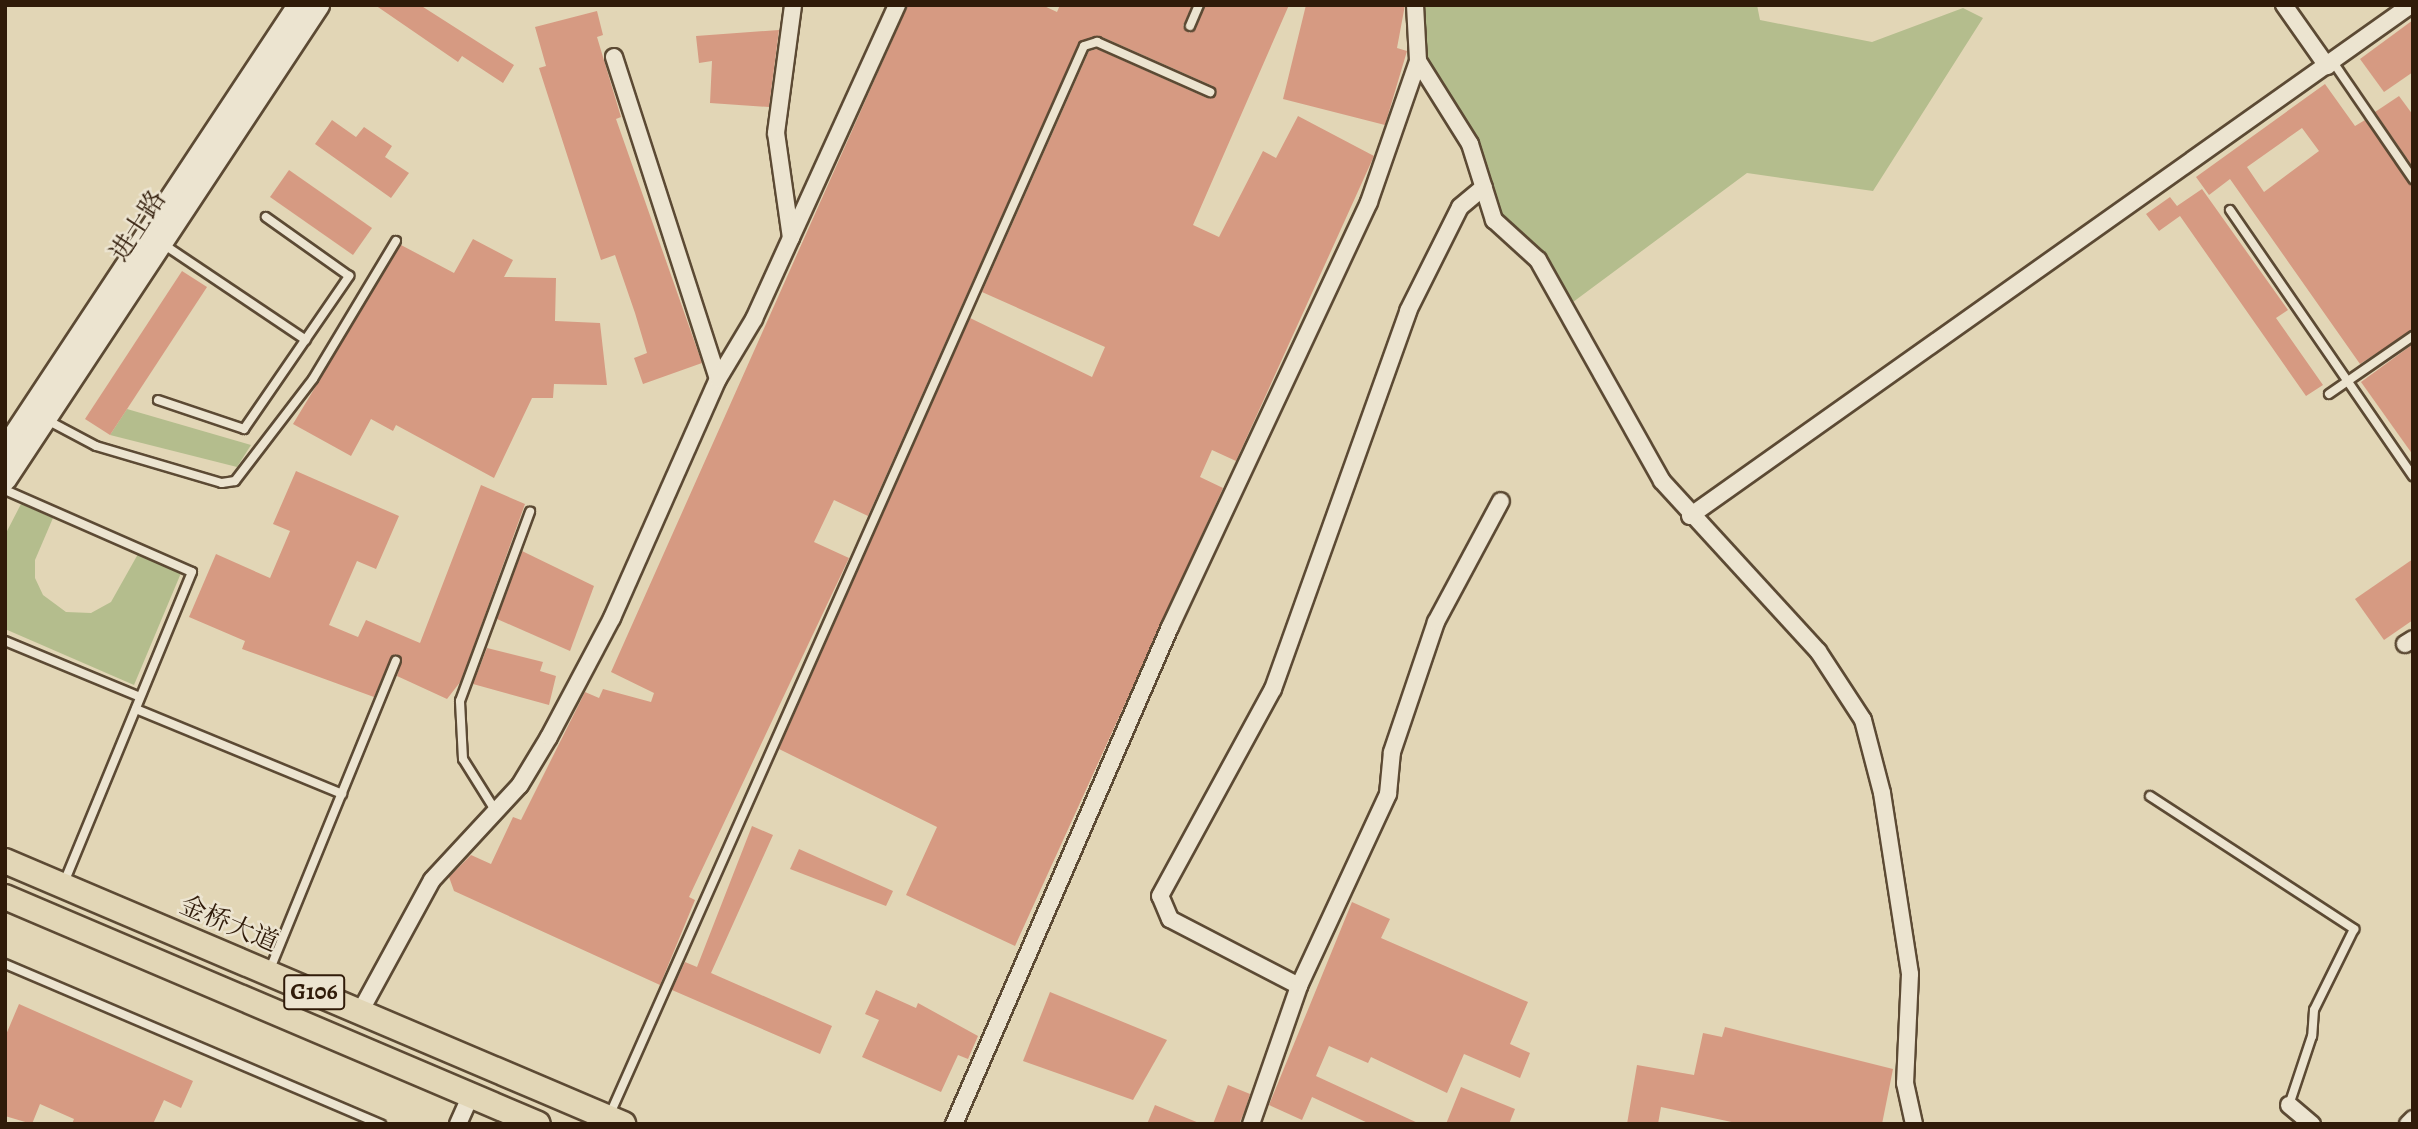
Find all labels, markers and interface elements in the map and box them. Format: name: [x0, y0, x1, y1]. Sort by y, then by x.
street label: 进士路: [104, 185, 172, 267]
street label: 金桥大道: [175, 889, 283, 959]
road number: G106: [282, 972, 346, 1012]

